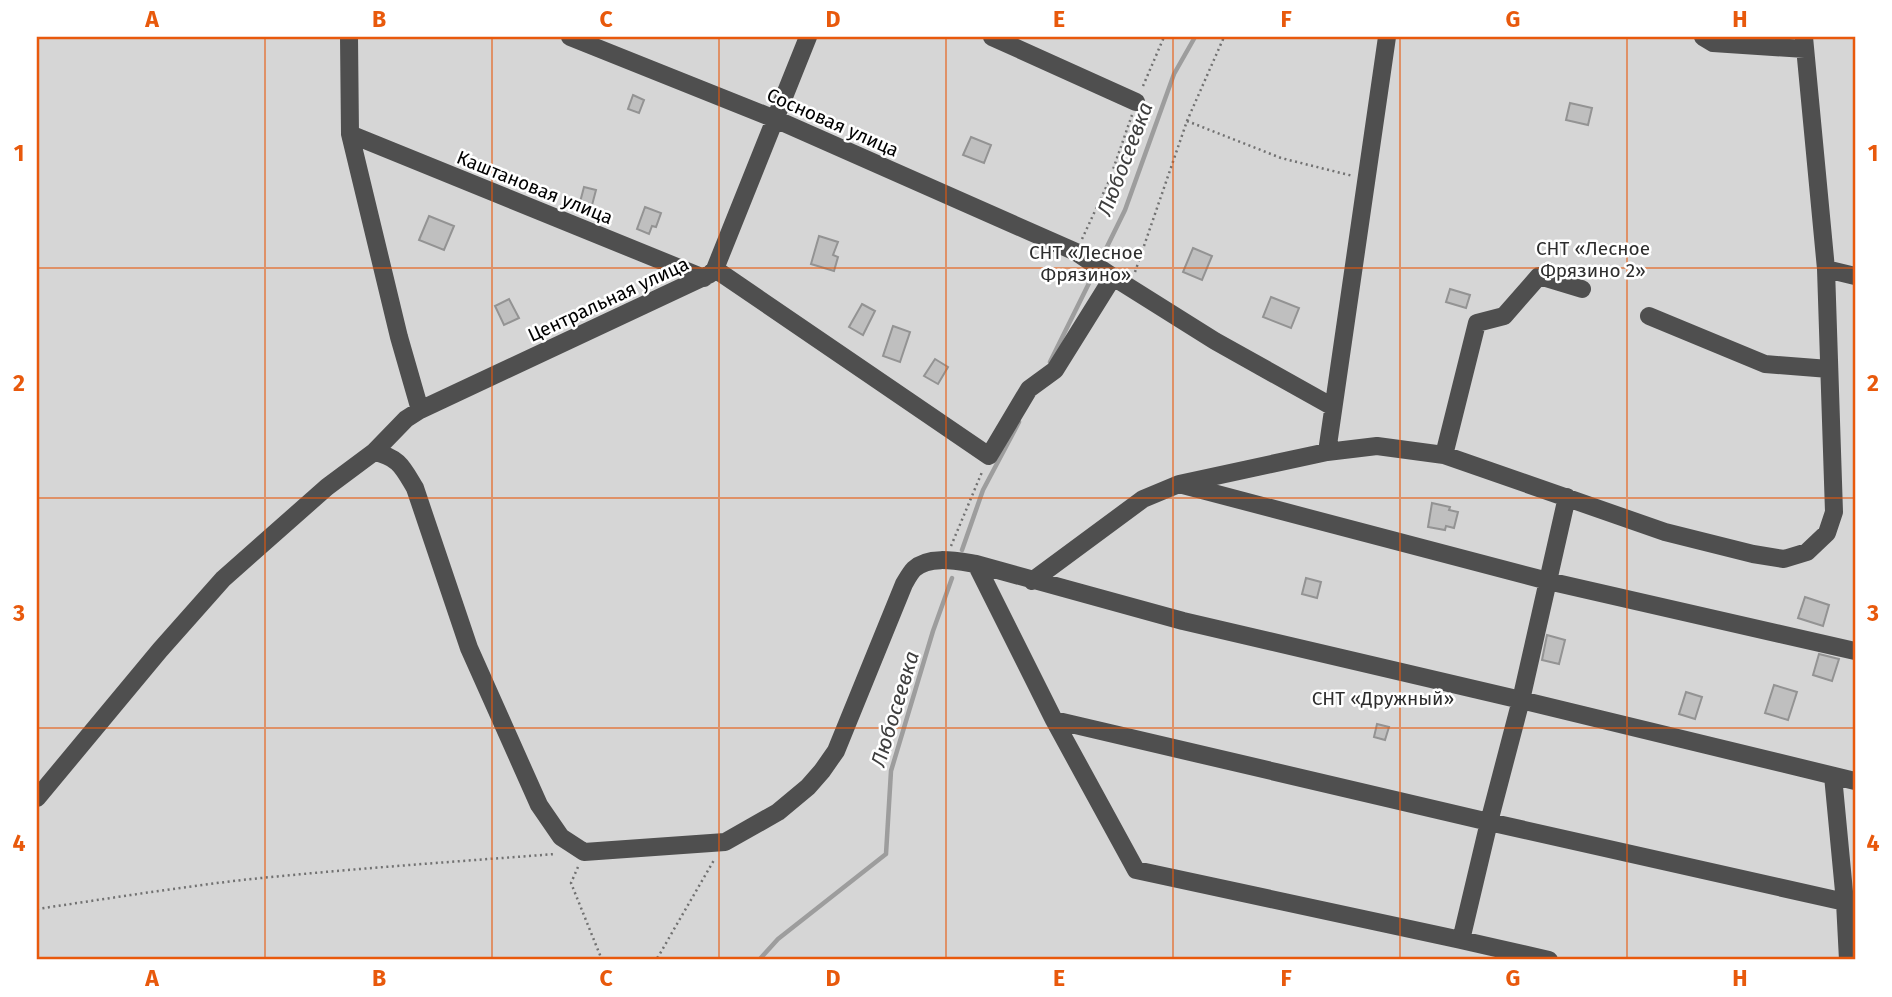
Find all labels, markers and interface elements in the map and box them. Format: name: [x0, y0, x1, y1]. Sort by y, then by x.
text: A: [144, 5, 159, 33]
text: B: [372, 5, 386, 33]
text: C: [599, 5, 613, 33]
text: D: [826, 5, 841, 33]
text: E: [1053, 5, 1065, 33]
text: F: [1280, 5, 1292, 33]
text: G: [1506, 5, 1520, 33]
text: H: [1732, 5, 1748, 33]
street label: Сосновая улица: [763, 83, 902, 162]
water label: Любосеевка: [1091, 98, 1159, 220]
text: 1: [14, 139, 24, 167]
text: 1: [1868, 139, 1878, 167]
street label: Каштановая улица: [453, 146, 616, 229]
park label: СНТ «Лесное Фрязино 2»: [1536, 237, 1650, 282]
park label: СНТ «Лесное Фрязино»: [1029, 241, 1143, 286]
street label: Центральная улица: [524, 252, 692, 347]
text: 2: [13, 369, 25, 397]
text: 2: [1867, 369, 1879, 397]
text: 3: [12, 599, 25, 627]
text: 3: [1866, 599, 1879, 627]
water label: Любосеевка: [865, 648, 925, 771]
park label: СНТ «Дружный»: [1312, 687, 1454, 710]
text: 4: [13, 829, 26, 857]
text: 4: [1867, 829, 1880, 857]
text: A: [144, 964, 159, 992]
text: B: [372, 964, 386, 992]
text: C: [599, 964, 613, 992]
text: D: [826, 964, 841, 992]
text: E: [1053, 964, 1065, 992]
text: F: [1280, 964, 1292, 992]
text: G: [1506, 964, 1520, 992]
text: H: [1732, 964, 1748, 992]

